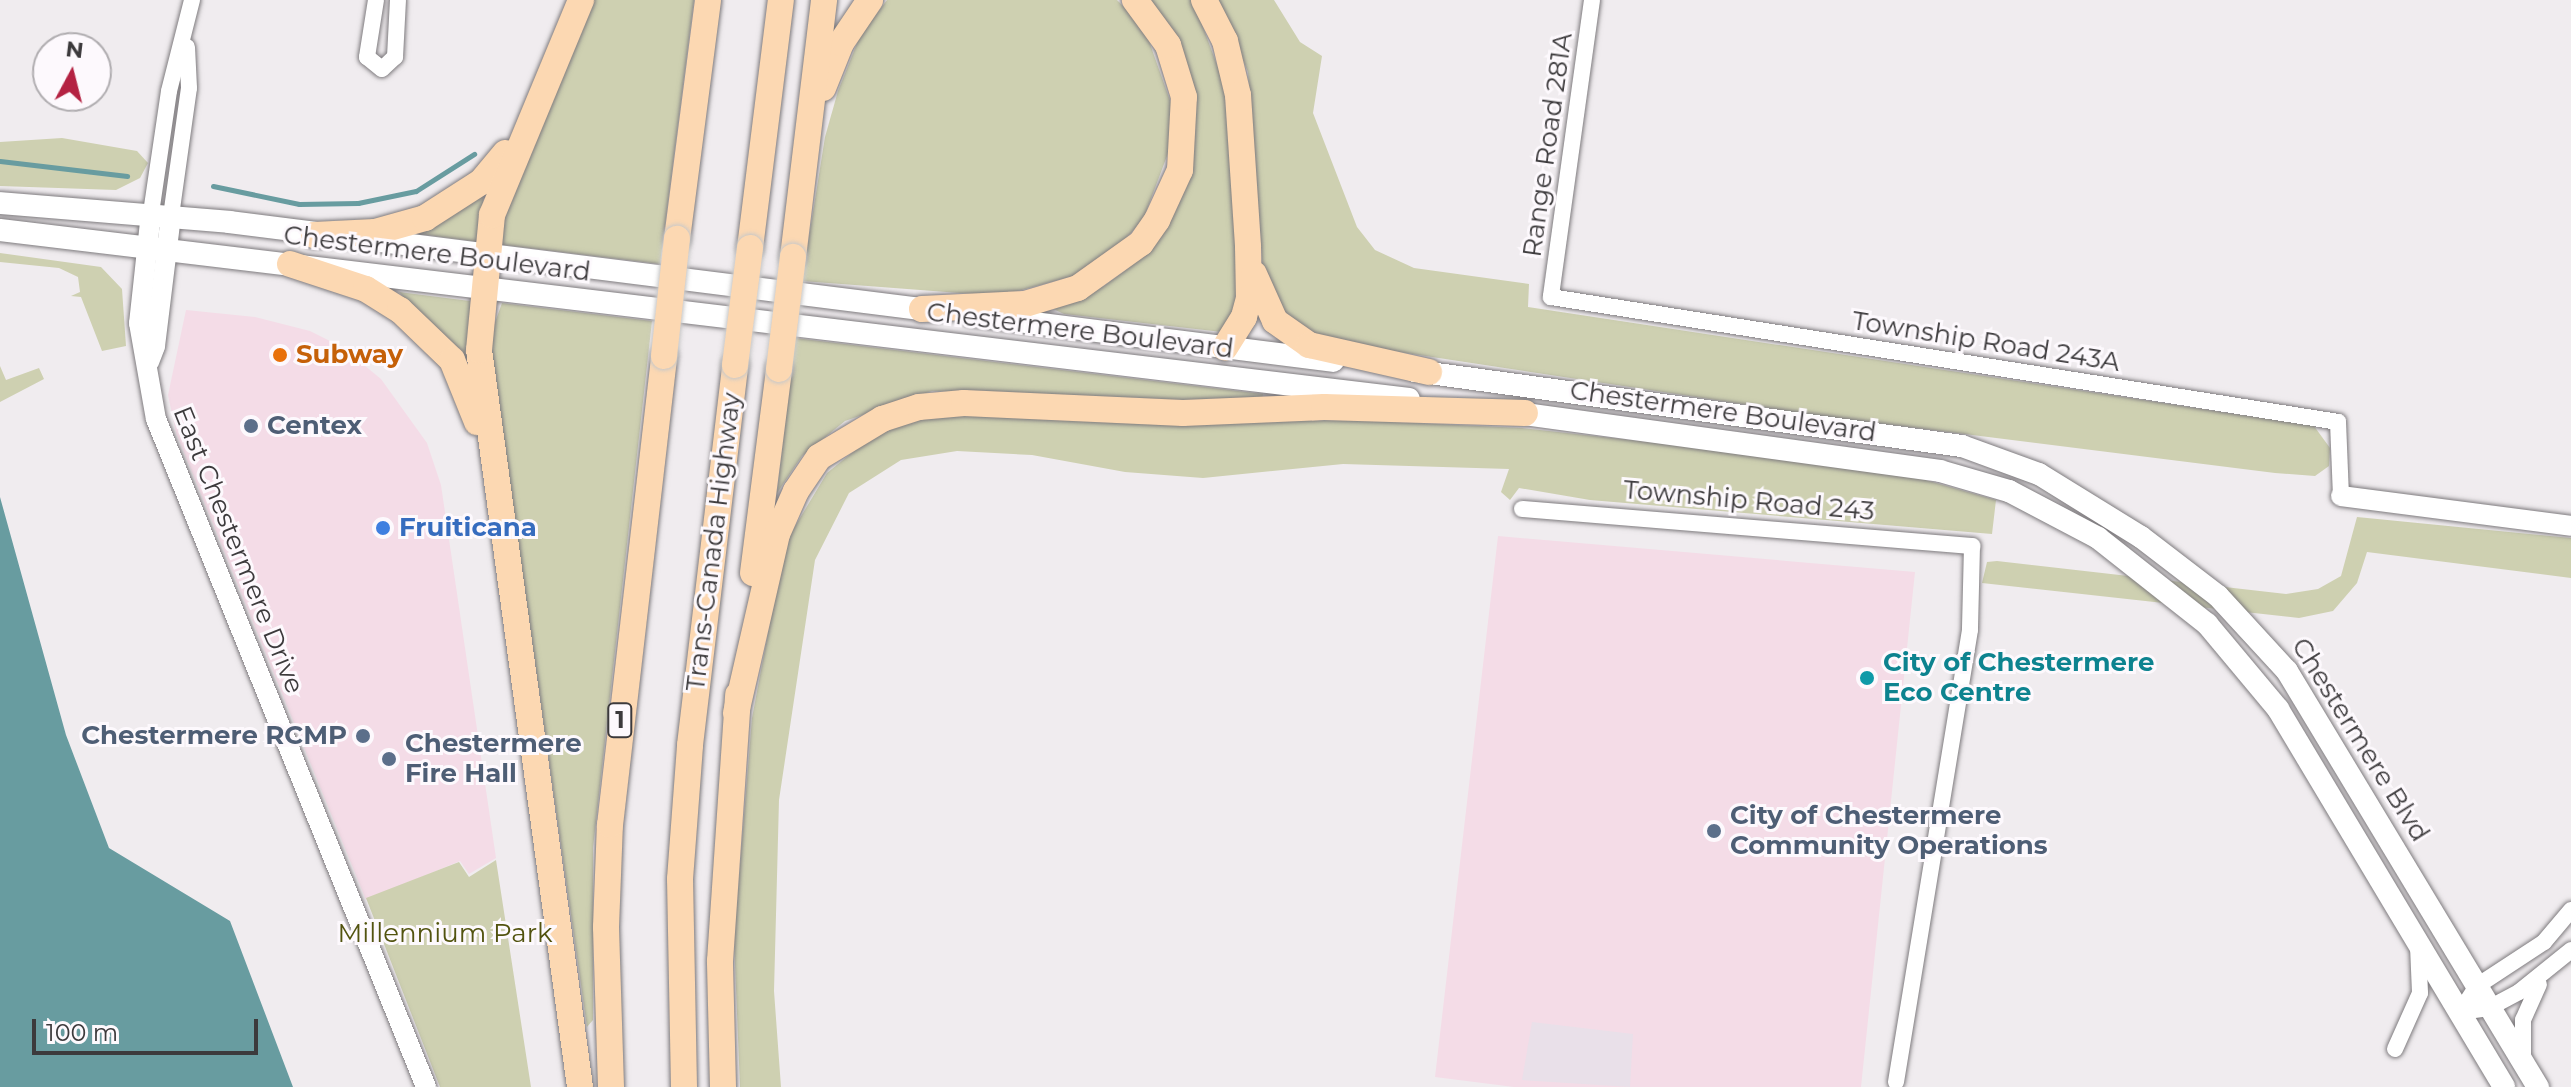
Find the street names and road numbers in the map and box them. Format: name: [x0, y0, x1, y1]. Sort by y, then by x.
street label: Range Road 281A: [1517, 31, 1579, 259]
street label: Chestermere Boulevard: [282, 220, 592, 288]
street label: Chestermere Boulevard: [925, 297, 1235, 365]
street label: Township Road 243A: [1850, 305, 2122, 379]
street label: Chestermere Boulevard: [1568, 375, 1878, 449]
street label: Trans-Canada Highway: [680, 391, 748, 693]
street label: East Chestermere Drive: [166, 402, 310, 698]
street label: Township Road 243: [1622, 474, 1876, 528]
street label: Chestermere Blvd: [2285, 632, 2435, 848]
road number: 1: [606, 700, 634, 740]

